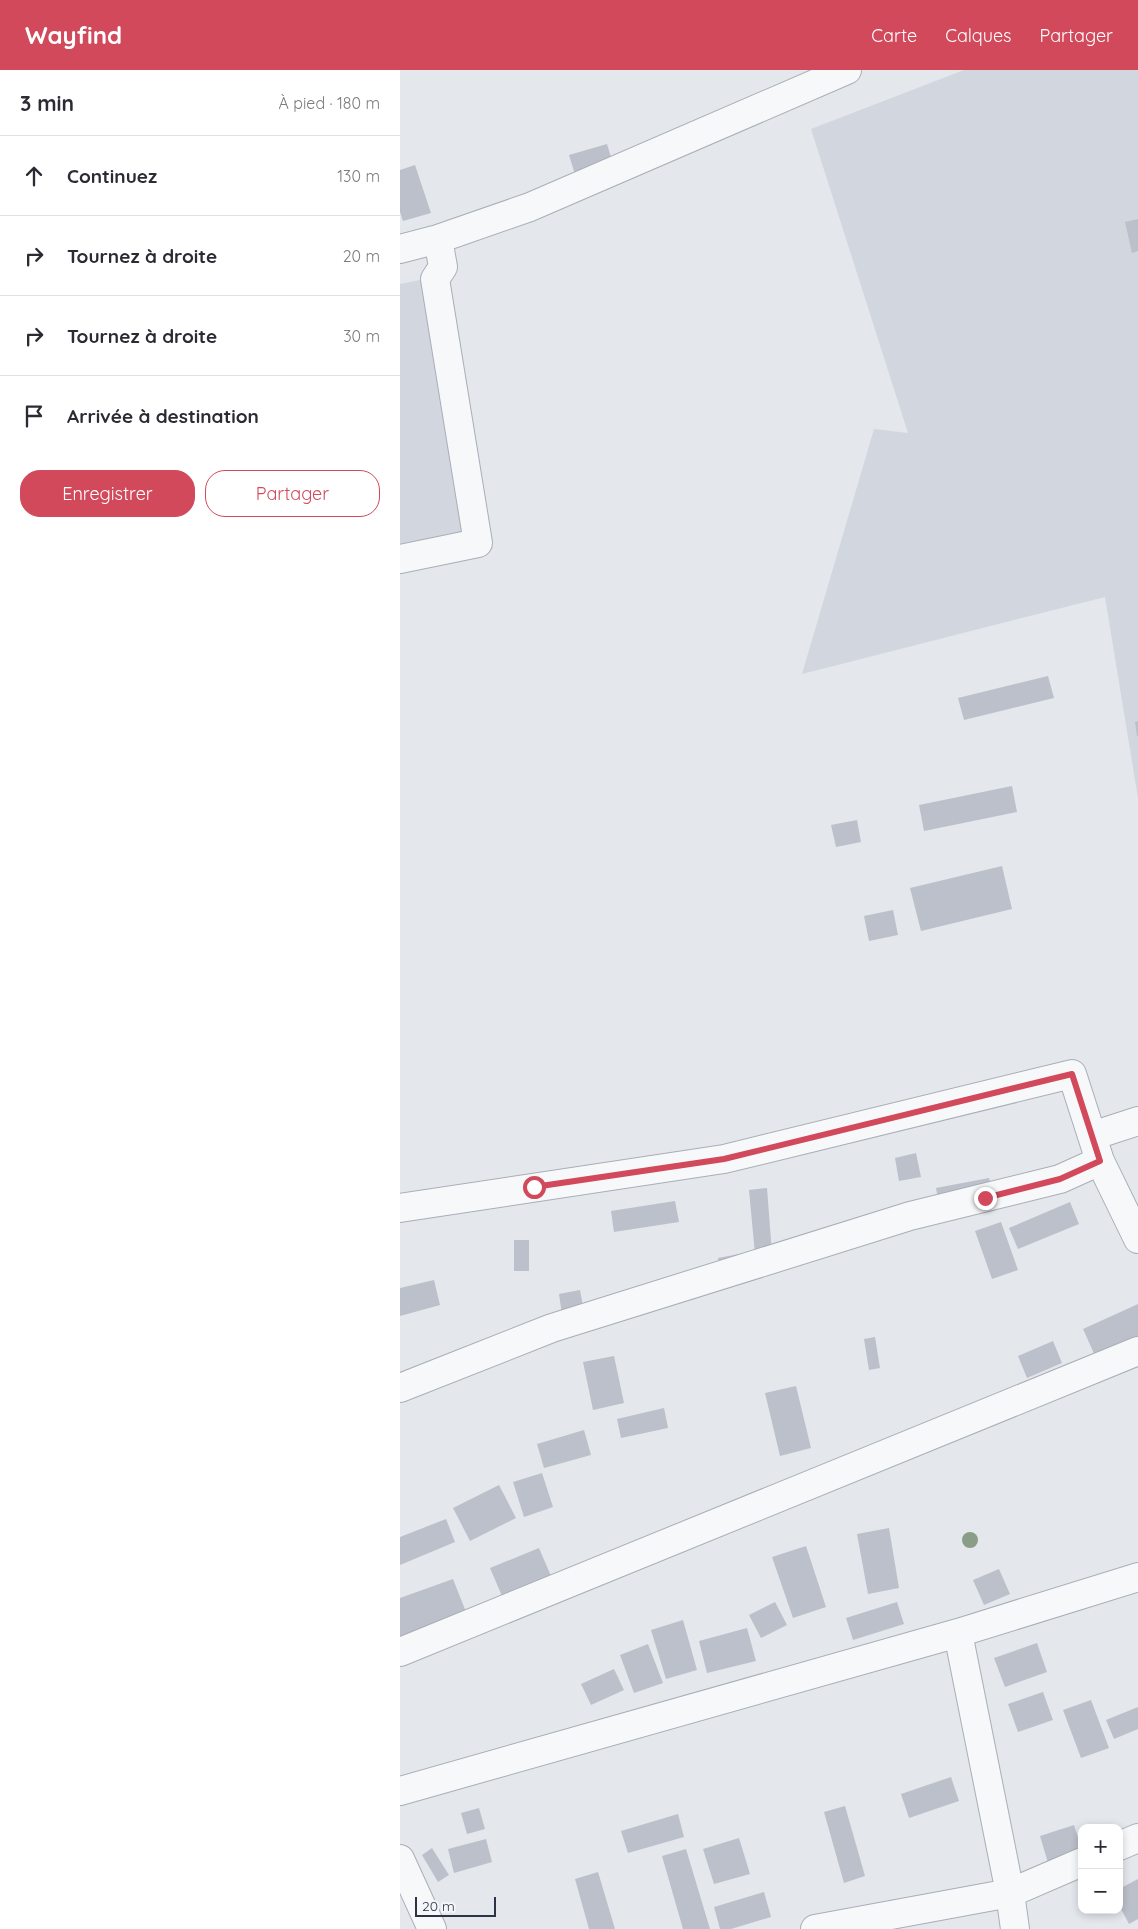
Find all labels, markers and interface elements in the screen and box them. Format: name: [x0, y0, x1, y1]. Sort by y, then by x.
text: Wayfind: [25, 20, 122, 50]
text: Carte: [871, 24, 917, 47]
text: Calques: [945, 24, 1012, 47]
text: Partager: [1040, 24, 1113, 47]
text: 3 min: [20, 90, 74, 116]
text: À pied · 180 m: [279, 93, 380, 113]
icon: ahead: [20, 162, 48, 190]
text: Continuez: [67, 164, 157, 188]
text: 130 m: [337, 166, 380, 186]
icon: right: [20, 242, 48, 270]
text: Tournez à droite: [67, 244, 217, 268]
text: 20 m: [343, 246, 380, 266]
icon: right: [20, 322, 48, 350]
text: Tournez à droite: [67, 324, 217, 348]
text: 30 m: [343, 326, 380, 346]
icon: arrive: [20, 402, 48, 430]
text: Arrivée à destination: [67, 404, 259, 428]
button: Enregistrer: [20, 470, 195, 517]
button: Partager: [205, 470, 380, 517]
route start: [523, 1176, 546, 1199]
route end: [974, 1187, 997, 1210]
map controls: [1078, 1824, 1123, 1914]
button: +: [1078, 1824, 1123, 1869]
button: −: [1078, 1869, 1123, 1914]
scale bar: [415, 1894, 496, 1917]
text: 20 m: [422, 1897, 455, 1915]

